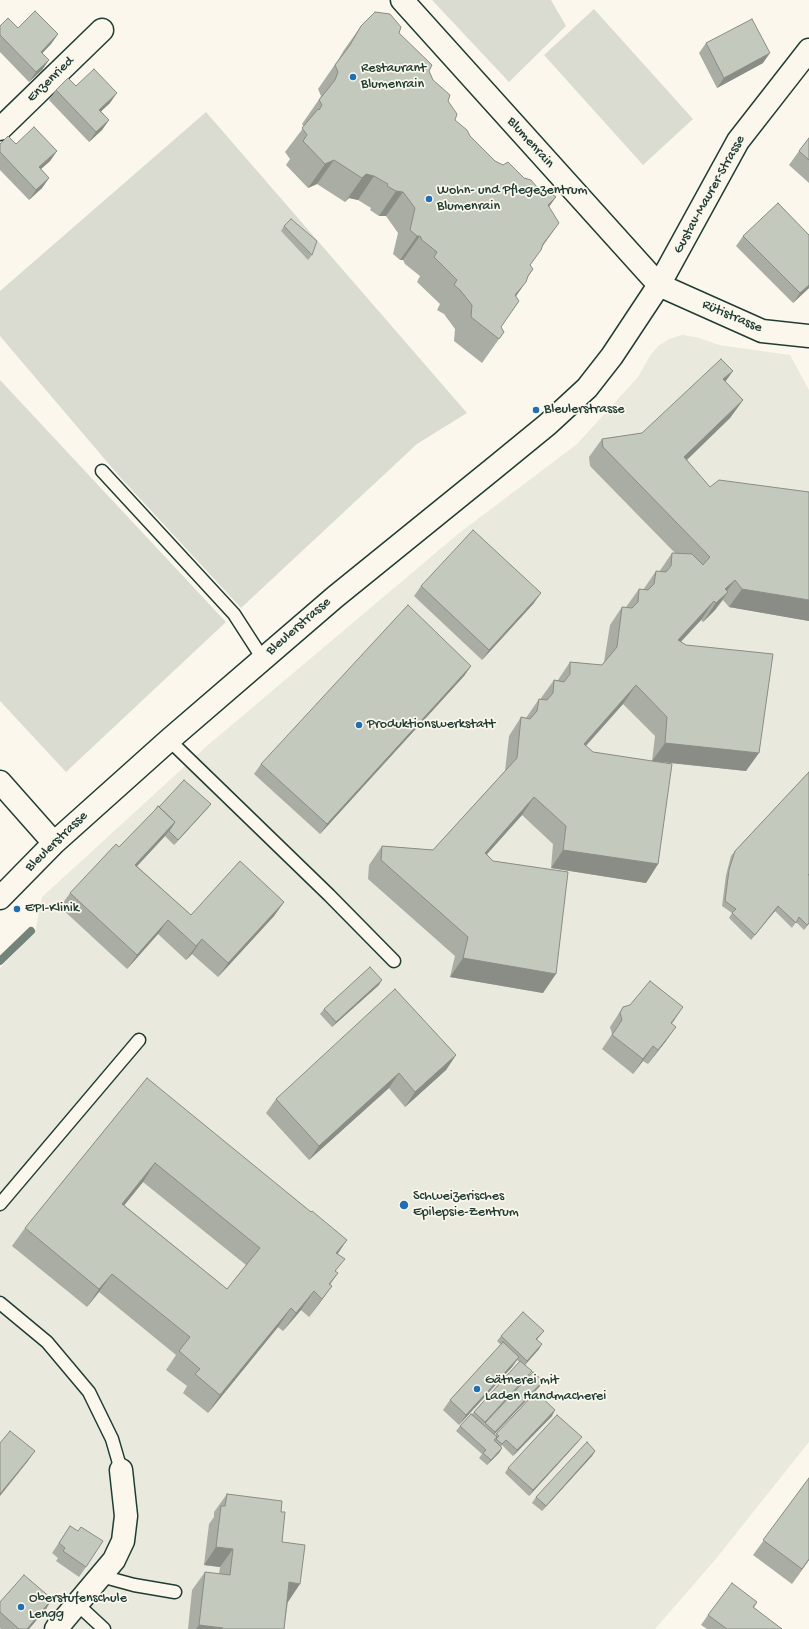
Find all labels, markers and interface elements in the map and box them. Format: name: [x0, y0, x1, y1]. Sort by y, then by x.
street label: Enzenried: [24, 54, 78, 106]
place label: Restaurant Blumenrain: [361, 61, 426, 94]
marker: Restaurant Blumenrain: [348, 72, 358, 82]
street label: Blumenrain: [503, 114, 557, 172]
street label: Gustav-Maurer-Strasse: [670, 133, 750, 257]
place label: Wohn- und Pflegezentrum Blumenrain: [437, 183, 588, 216]
marker: Wohn- und Pflegezentrum Blumenrain: [424, 194, 434, 204]
street label: Rütistrasse: [699, 297, 765, 337]
place label: Bleulerstrasse: [544, 402, 624, 418]
marker: Bleulerstrasse: [531, 405, 541, 415]
street label: Bleulerstrasse: [263, 594, 335, 660]
place label: Produktionswerkstatt: [367, 717, 495, 733]
marker: Produktionswerkstatt: [354, 720, 364, 730]
street label: Bleulerstrasse: [22, 808, 92, 876]
place label: EPI-Klinik: [25, 901, 79, 917]
marker: EPI-Klinik: [12, 904, 22, 914]
place label: Schweizerisches Epilepsie-Zentrum: [413, 1189, 519, 1222]
marker: Schweizerisches Epilepsie-Zentrum: [398, 1199, 410, 1211]
place label: Gätnerei mit Laden Handmacherei: [485, 1373, 606, 1406]
marker: Gätnerei mit Laden Handmacherei: [472, 1384, 482, 1394]
place label: Oberstufenschule Lengg: [29, 1591, 127, 1624]
marker: Oberstufenschule Lengg: [16, 1602, 26, 1612]

